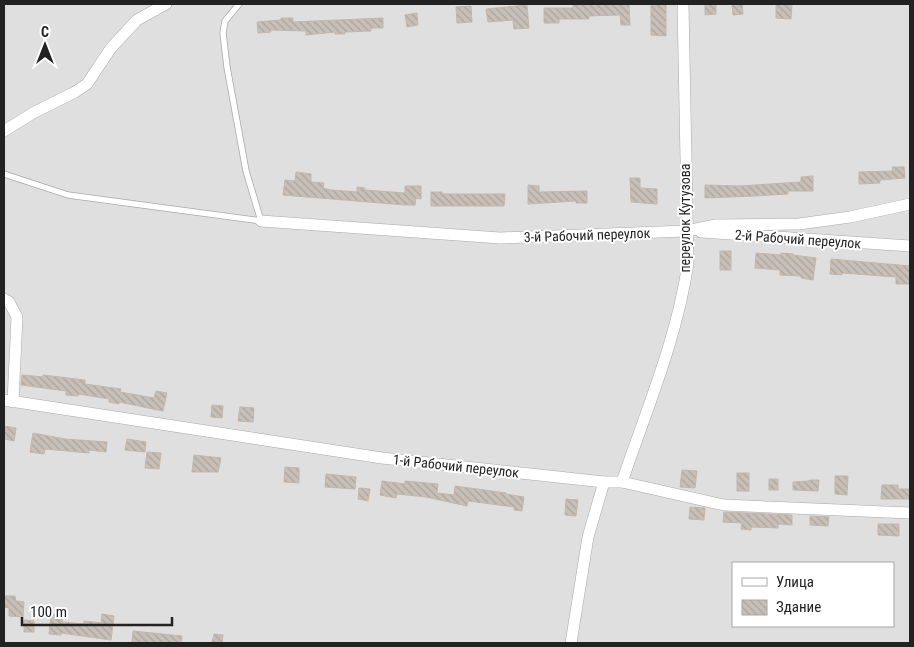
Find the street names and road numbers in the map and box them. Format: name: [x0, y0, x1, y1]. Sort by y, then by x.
street label: переулок Кутузова: [677, 163, 693, 273]
street label: 3-й Рабочий переулок: [523, 225, 651, 245]
street label: 2-й Рабочий переулок: [734, 227, 862, 251]
street label: 1-й Рабочий переулок: [392, 451, 520, 481]

